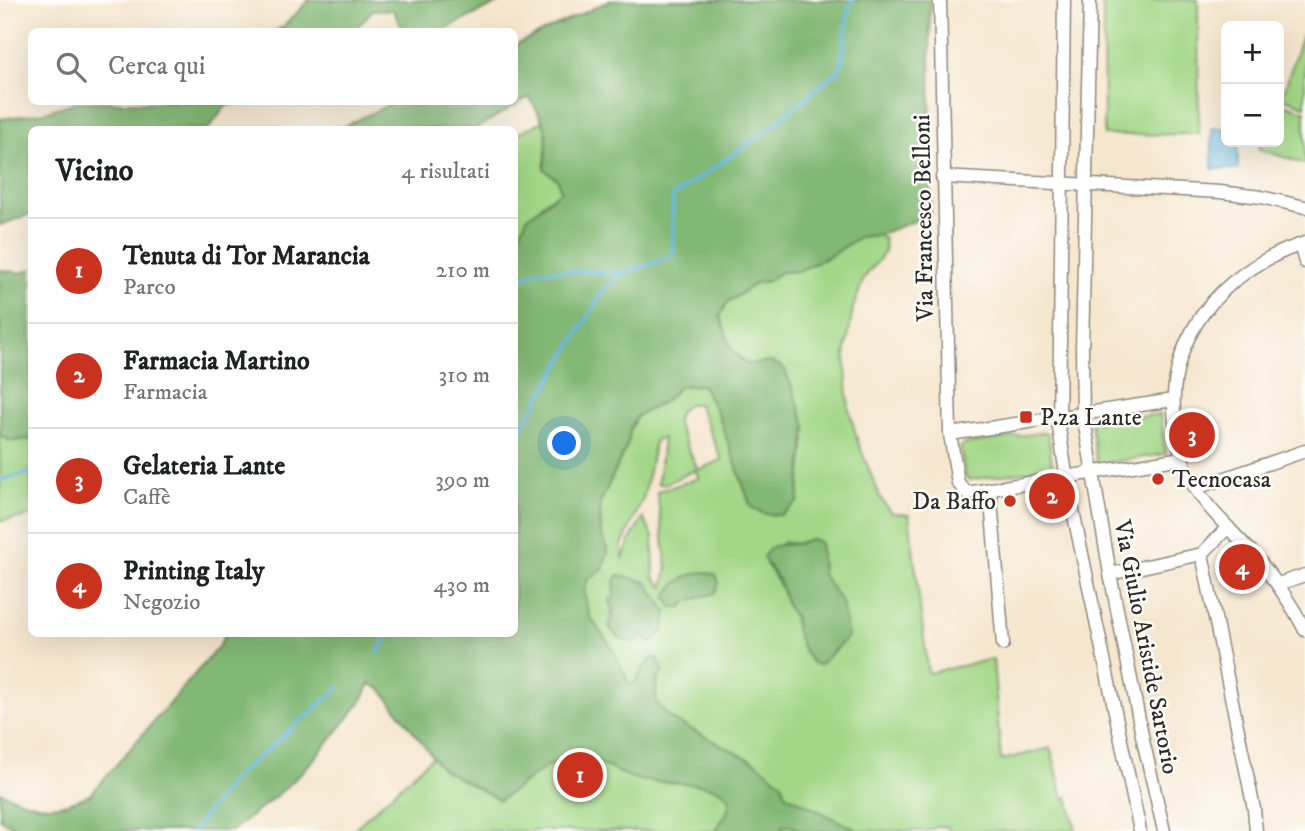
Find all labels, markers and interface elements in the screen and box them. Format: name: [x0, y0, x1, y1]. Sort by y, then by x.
map controls: [1221, 21, 1284, 147]
button: +: [1221, 21, 1284, 84]
search box: [28, 28, 518, 105]
icon: search: [52, 48, 90, 86]
text: Cerca qui: [108, 50, 206, 83]
button: −: [1221, 84, 1284, 147]
street label: Via Francesco Belloni: [907, 114, 941, 323]
text: Vicino: [56, 153, 133, 190]
text: 4 risultati: [401, 157, 490, 186]
text: Tenuta di Tor Marancia: [123, 240, 370, 273]
text: 1: [75, 256, 83, 285]
text: 210 m: [436, 256, 490, 285]
text: Parco: [123, 273, 176, 302]
text: Farmacia Martino: [123, 345, 310, 378]
text: 2: [73, 361, 85, 390]
text: 310 m: [438, 361, 490, 390]
text: Farmacia: [123, 378, 207, 407]
place label: P.za Lante: [1040, 403, 1142, 433]
marker: P.za Lante: [1018, 409, 1034, 425]
pin: 3: [1169, 409, 1215, 461]
your location: [547, 426, 581, 460]
text: Gelateria Lante: [123, 450, 285, 483]
place label: Tecnocasa: [1172, 465, 1272, 495]
text: 3: [75, 466, 83, 495]
text: 390 m: [435, 466, 490, 495]
pin: 2: [1029, 470, 1075, 522]
marker: Tecnocasa: [1150, 471, 1166, 487]
text: Caffè: [123, 483, 170, 512]
place label: Da Baffo: [912, 487, 996, 517]
marker: Da Baffo: [1002, 493, 1018, 509]
street label: Via Giulio Aristide Sartorio: [1106, 517, 1185, 777]
pin: 4: [1219, 541, 1265, 593]
text: Printing Italy: [123, 555, 264, 588]
text: 4: [72, 571, 86, 600]
text: 430 m: [434, 571, 490, 600]
text: Negozio: [123, 588, 200, 617]
pin: 1: [557, 749, 603, 801]

